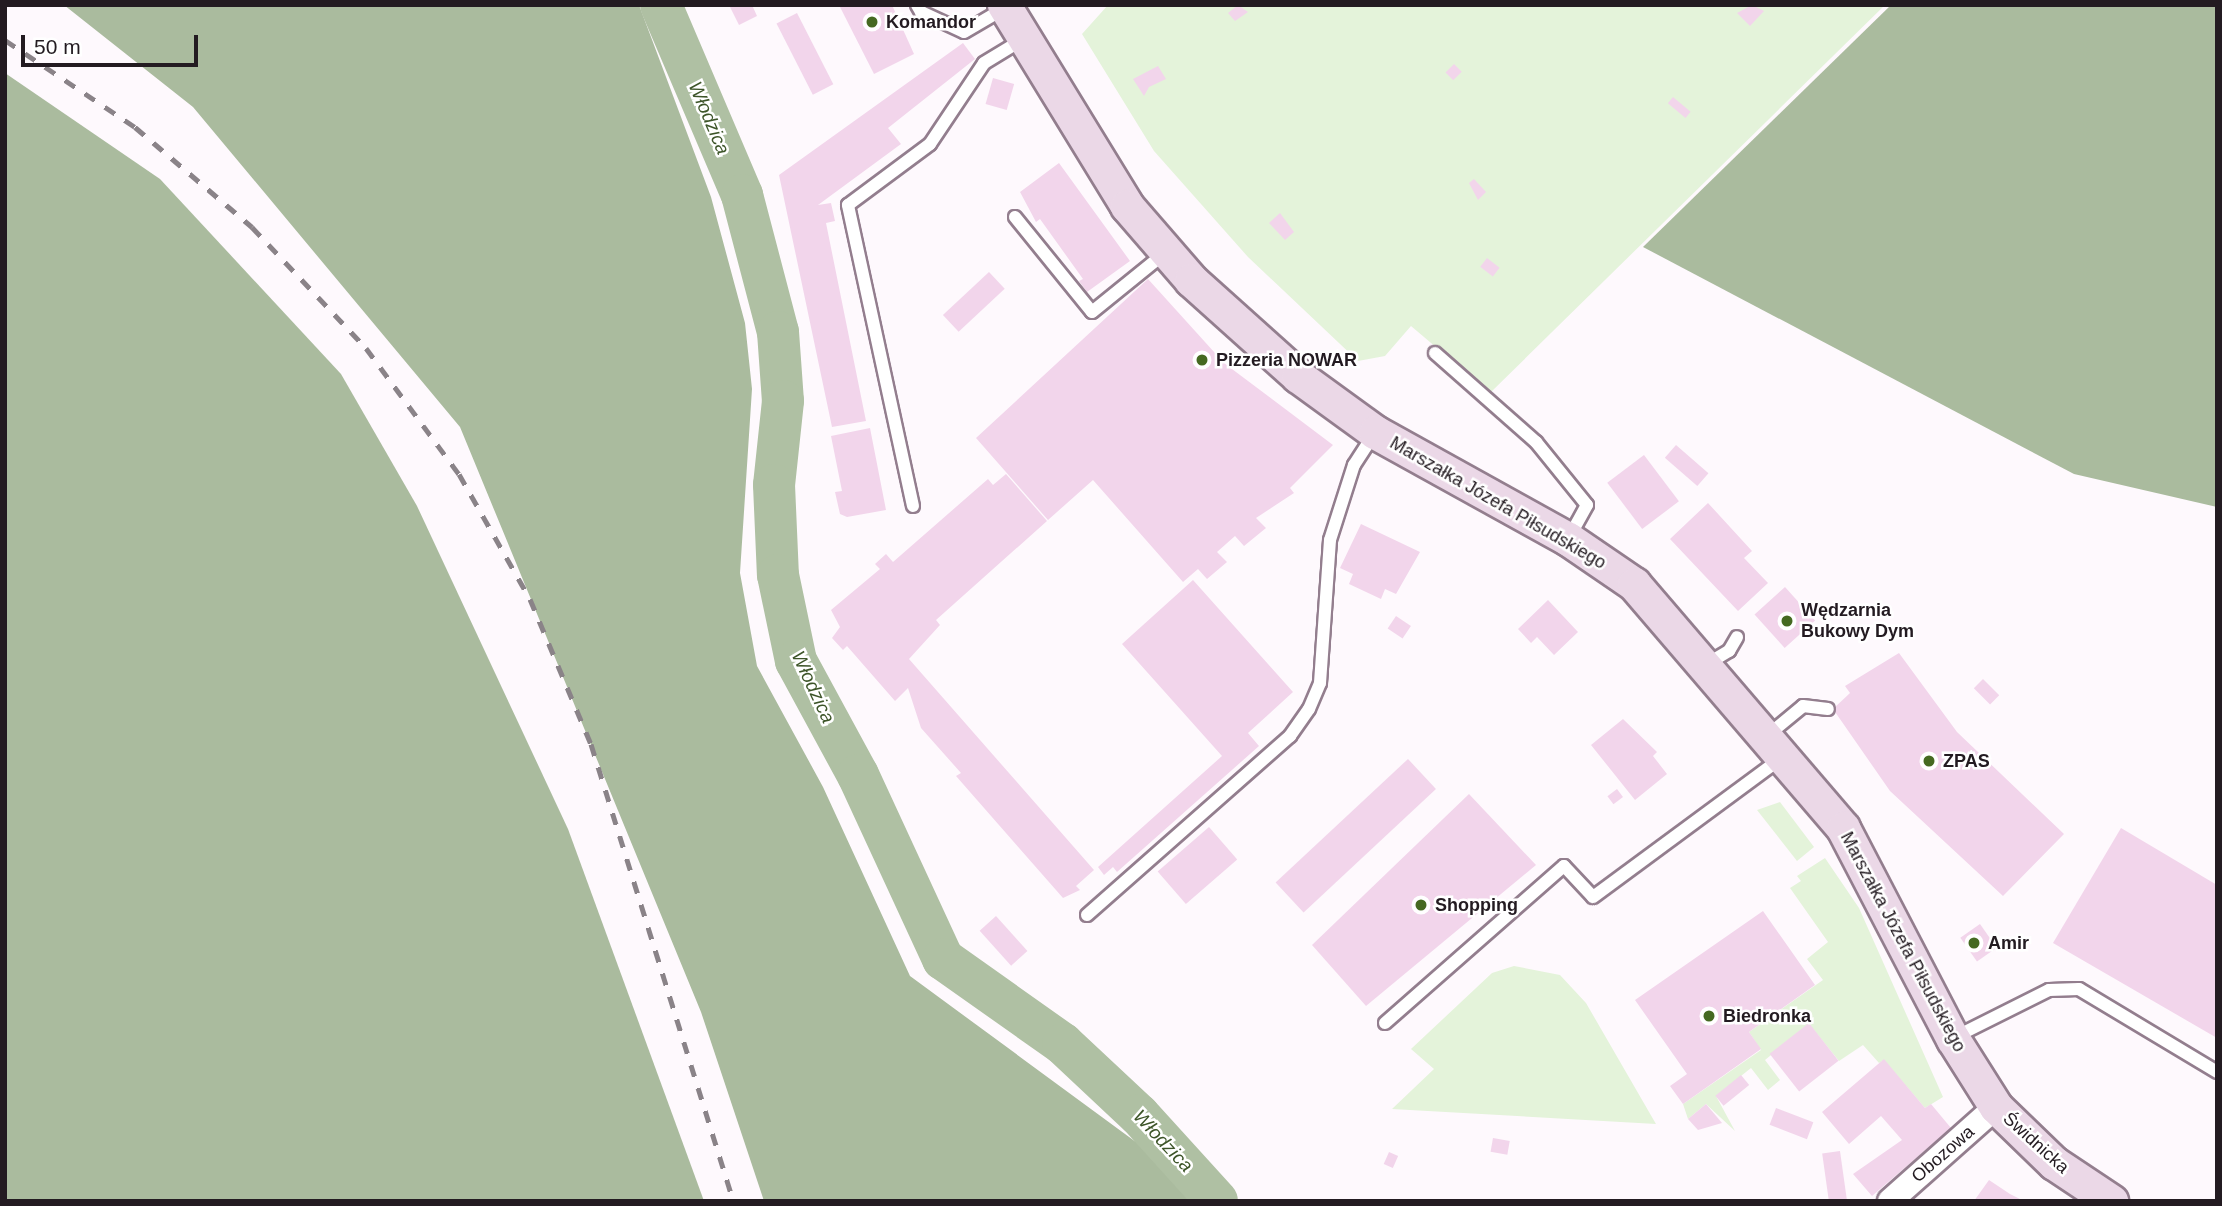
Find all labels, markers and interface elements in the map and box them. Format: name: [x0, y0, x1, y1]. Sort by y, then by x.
place label: Komandor: [886, 11, 976, 33]
marker: Komandor: [864, 14, 880, 30]
scale bar: [24, 21, 201, 65]
text: 50 m: [34, 35, 81, 58]
water label: Włodzica: [683, 78, 735, 158]
place label: Pizzeria NOWAR: [1216, 349, 1357, 371]
marker: Pizzeria NOWAR: [1194, 352, 1210, 368]
street label: Marszałka Józefa Piłsudskiego: [1386, 432, 1610, 574]
place label: Wędzarnia Bukowy Dym: [1801, 600, 1914, 642]
marker: Wędzarnia Bukowy Dym: [1779, 613, 1795, 629]
water label: Włodzica: [786, 647, 840, 727]
place label: ZPAS: [1943, 750, 1990, 772]
marker: ZPAS: [1921, 753, 1937, 769]
street label: Marszałka Józefa Piłsudskiego: [1836, 828, 1970, 1056]
place label: Shopping: [1435, 894, 1518, 916]
marker: Shopping: [1413, 897, 1429, 913]
place label: Amir: [1988, 932, 2029, 954]
marker: Amir: [1966, 935, 1982, 951]
place label: Biedronka: [1723, 1005, 1811, 1027]
marker: Biedronka: [1701, 1008, 1717, 1024]
water label: Włodzica: [1128, 1105, 1198, 1177]
street label: Świdnicka: [1999, 1108, 2073, 1178]
street label: Obozowa: [1907, 1121, 1979, 1187]

